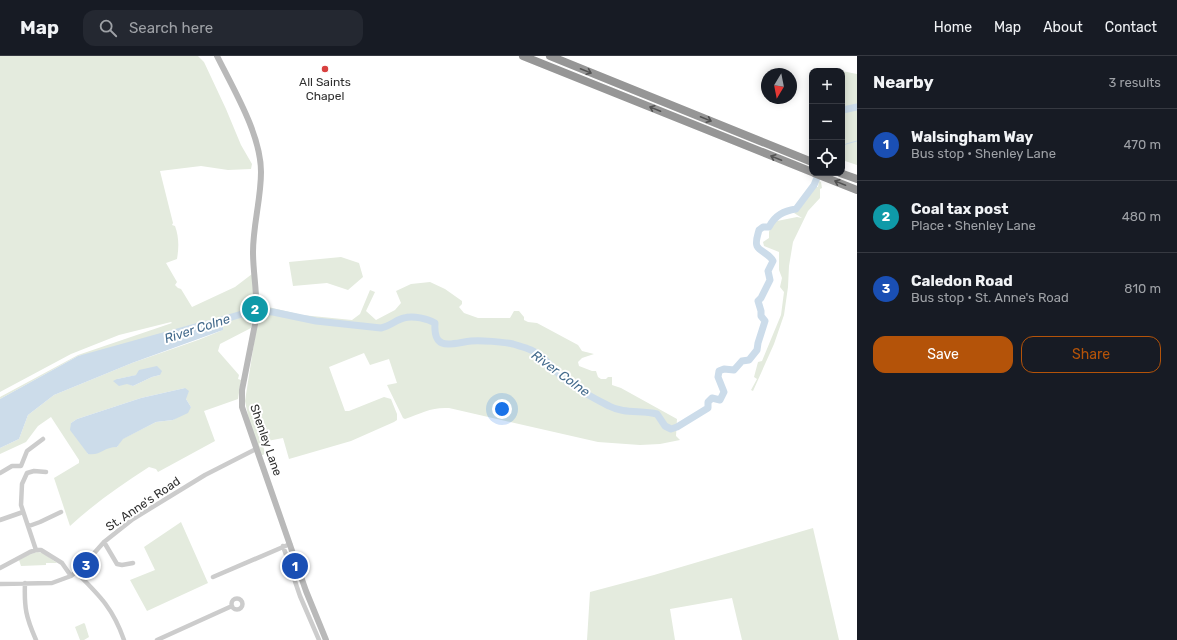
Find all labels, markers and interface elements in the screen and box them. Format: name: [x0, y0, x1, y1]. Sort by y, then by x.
search box: [83, 10, 363, 46]
text: Map: [20, 16, 59, 39]
icon: search: [97, 17, 119, 39]
text: Search here: [129, 19, 213, 37]
text: Home: [934, 19, 972, 36]
text: Map: [994, 19, 1021, 36]
text: About: [1043, 19, 1083, 36]
text: Contact: [1105, 19, 1157, 36]
marker: All Saints Chapel: [320, 64, 330, 74]
one-way arrow: [579, 67, 591, 75]
north arrow: [761, 68, 797, 104]
map controls: [809, 68, 845, 176]
button: +: [809, 68, 845, 104]
text: Nearby: [873, 72, 934, 92]
place label: All Saints Chapel: [299, 75, 351, 103]
text: 3 results: [1109, 75, 1161, 90]
button: −: [809, 104, 845, 140]
one-way arrow: [650, 105, 662, 113]
one-way arrow: [700, 116, 712, 124]
text: Walsingham Way: [911, 128, 1033, 146]
text: 1: [883, 137, 889, 152]
text: 470 m: [1123, 137, 1161, 152]
button: locate: [809, 140, 845, 176]
text: Bus stop · Shenley Lane: [911, 146, 1056, 161]
one-way arrow: [770, 153, 782, 161]
one-way arrow: [834, 179, 846, 186]
text: Coal tax post: [911, 200, 1009, 218]
text: 2: [882, 209, 890, 224]
text: 480 m: [1122, 209, 1161, 224]
text: Place · Shenley Lane: [911, 218, 1036, 233]
text: Caledon Road: [911, 272, 1013, 290]
text: 3: [882, 281, 890, 296]
text: 810 m: [1124, 281, 1161, 296]
text: Bus stop · St. Anne's Road: [911, 290, 1069, 305]
pin: 2: [242, 294, 268, 324]
water label: River Colne: [162, 311, 232, 346]
button: Save: [873, 336, 1013, 373]
button: Share: [1021, 336, 1161, 373]
water label: River Colne: [529, 347, 593, 400]
your location: [492, 399, 512, 419]
street label: Shenley Lane: [247, 402, 285, 478]
street label: St. Anne's Road: [103, 474, 183, 534]
pin: 3: [73, 550, 99, 580]
pin: 1: [282, 551, 308, 581]

